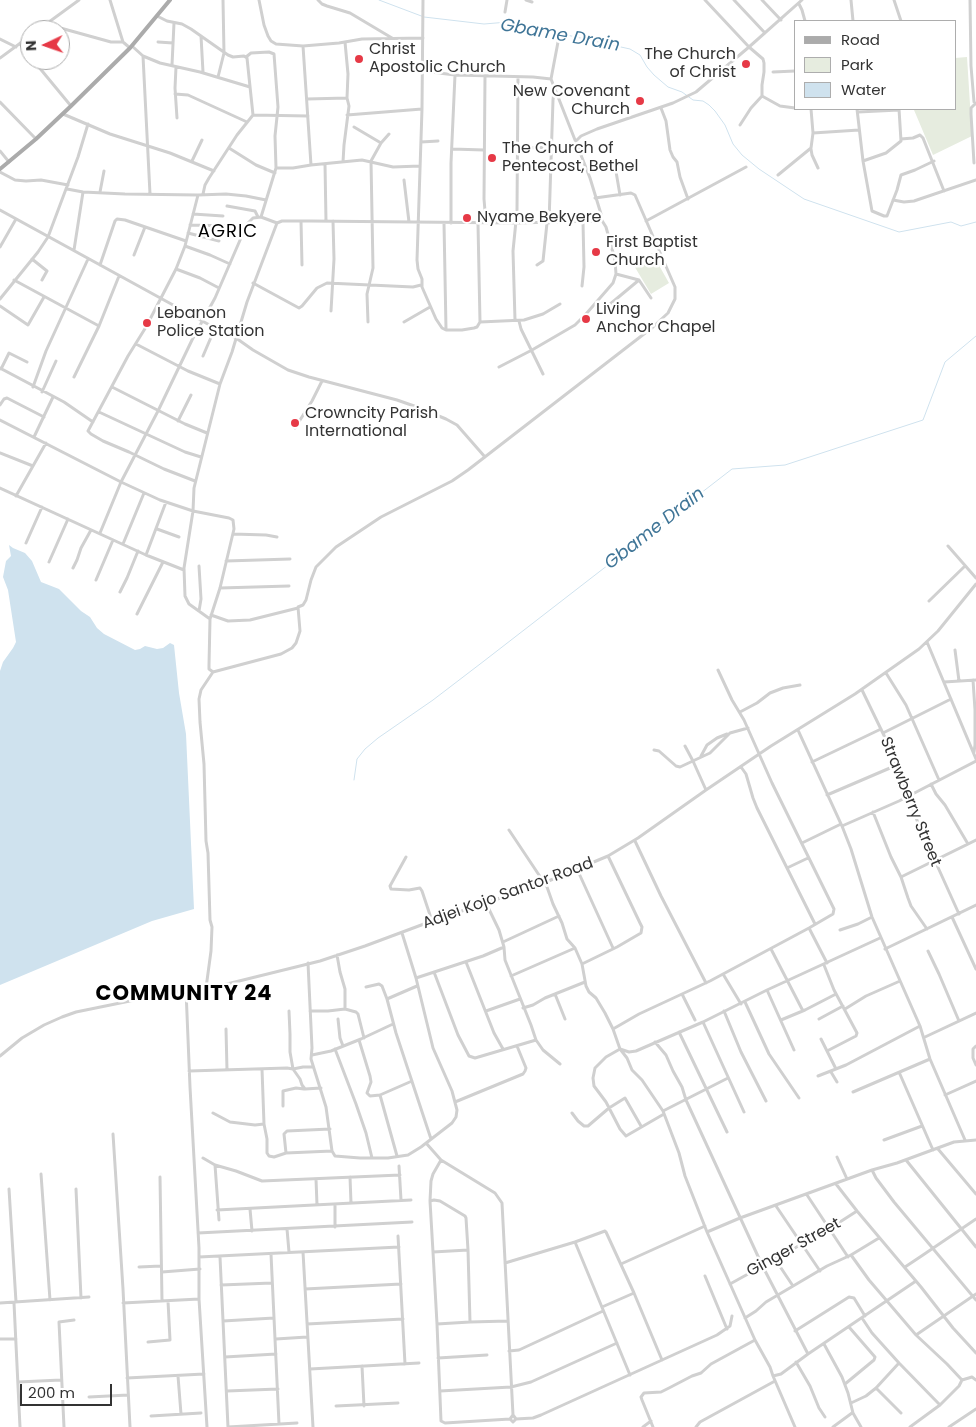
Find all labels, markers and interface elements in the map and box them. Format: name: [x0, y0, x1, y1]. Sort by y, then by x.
water label: Gbame Drain: [499, 15, 621, 57]
north arrow: [20, 20, 70, 70]
legend: [794, 20, 956, 110]
text: Road: [841, 29, 880, 50]
text: N: [21, 40, 41, 52]
place label: Christ Apostolic Church: [369, 40, 506, 78]
place label: The Church of Christ: [644, 45, 736, 83]
marker: Christ Apostolic Church: [353, 53, 365, 65]
text: Park: [841, 54, 873, 75]
marker: The Church of Christ: [740, 58, 752, 70]
text: Water: [841, 79, 886, 100]
place label: New Covenant Church: [513, 82, 630, 120]
marker: New Covenant Church: [634, 95, 646, 107]
place label: The Church of Pentecost, Bethel: [502, 139, 638, 177]
marker: The Church of Pentecost, Bethel: [486, 152, 498, 164]
place label: Nyame Bekyere: [477, 208, 602, 228]
marker: Nyame Bekyere: [461, 212, 473, 224]
district label: AGRIC: [197, 221, 259, 243]
place label: First Baptist Church: [606, 233, 698, 271]
marker: First Baptist Church: [590, 246, 602, 258]
place label: Living Anchor Chapel: [596, 300, 716, 338]
place label: Lebanon Police Station: [157, 304, 265, 342]
marker: Living Anchor Chapel: [580, 313, 592, 325]
marker: Lebanon Police Station: [141, 317, 153, 329]
place label: Crowncity Parish International: [305, 404, 438, 442]
marker: Crowncity Parish International: [289, 417, 301, 429]
water label: Gbame Drain: [601, 483, 709, 575]
street label: Strawberry Street: [875, 734, 945, 870]
street label: Adjei Kojo Santor Road: [420, 854, 596, 934]
district label: COMMUNITY 24: [94, 982, 274, 1008]
street label: Ginger Street: [744, 1214, 844, 1282]
scale bar: [22, 1374, 115, 1406]
text: 200 m: [28, 1382, 75, 1403]

